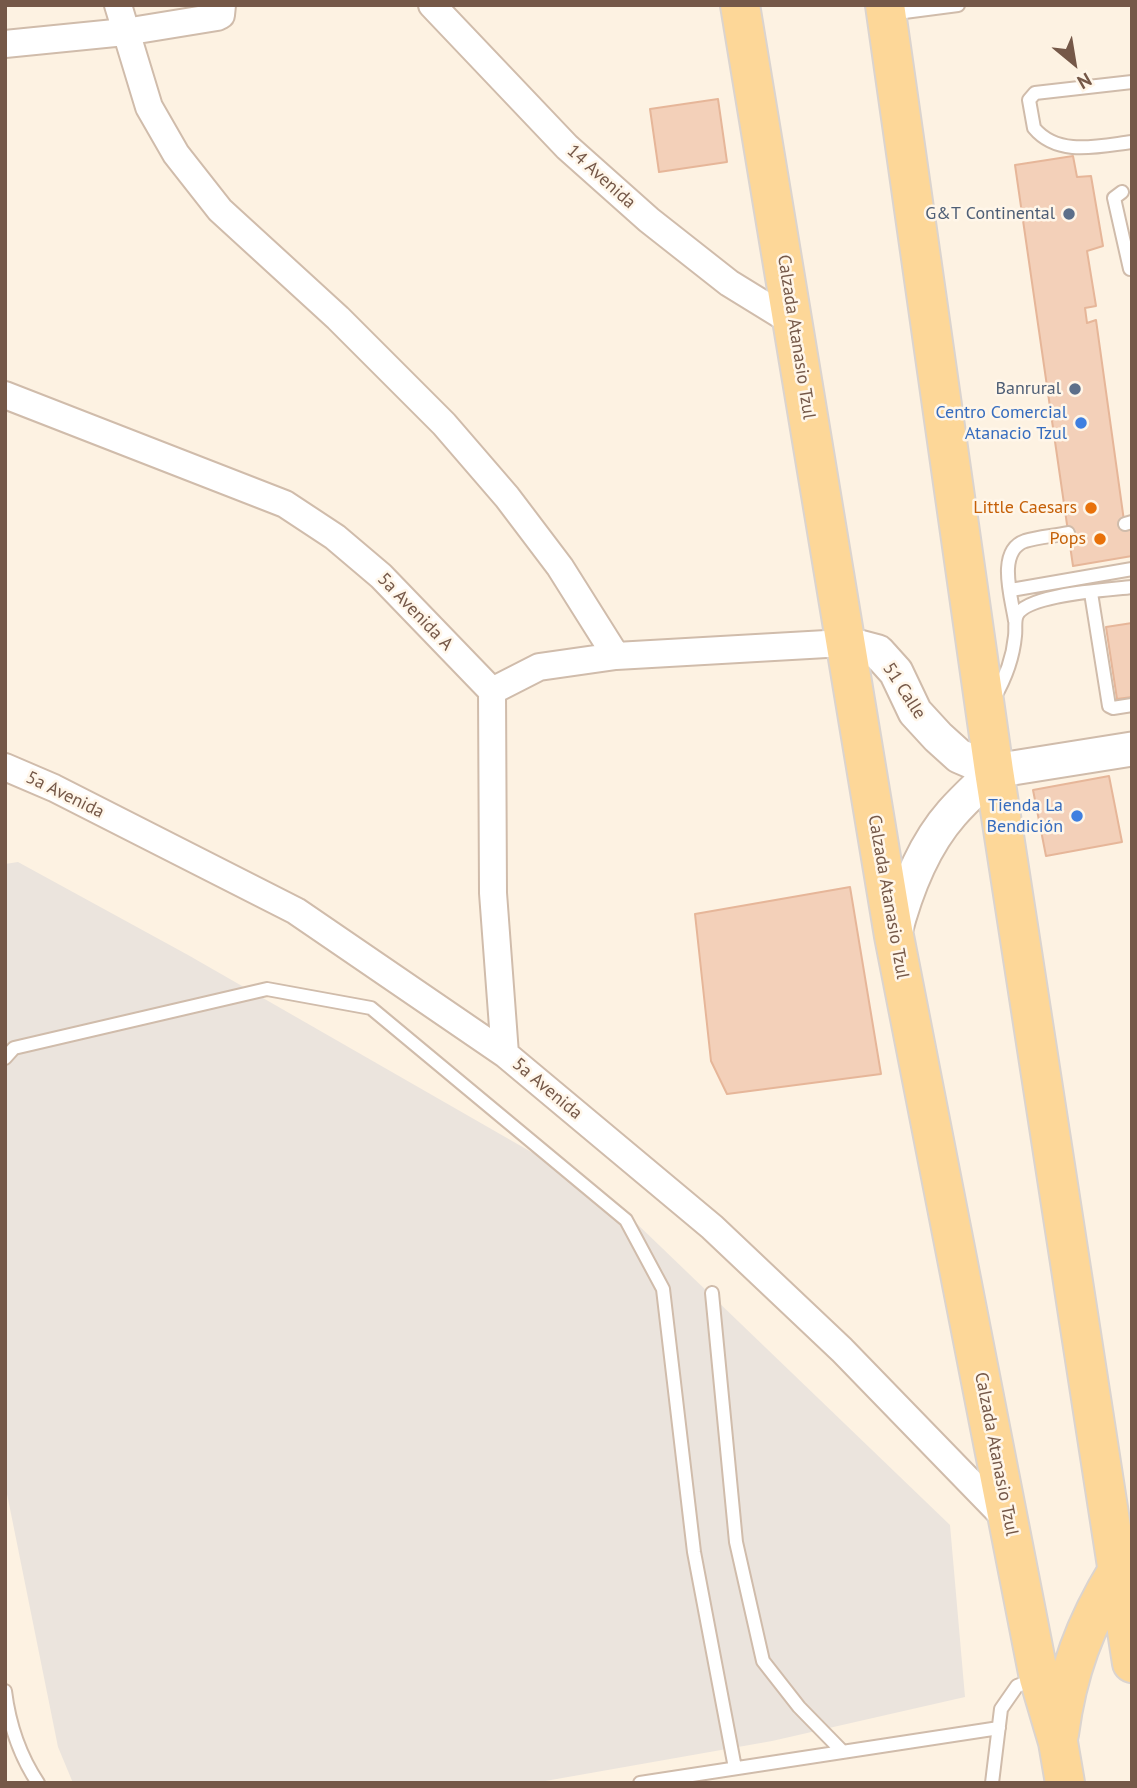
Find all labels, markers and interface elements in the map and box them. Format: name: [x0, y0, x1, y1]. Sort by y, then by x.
north arrow: [1039, 28, 1109, 98]
text: N: [1073, 68, 1096, 95]
street label: 14 Avenida: [562, 140, 640, 214]
place label: G&T Continental: [925, 203, 1055, 225]
marker: G&T Continental: [1061, 206, 1077, 222]
street label: Calzada Atanasio Tzul: [772, 253, 820, 421]
place label: Banrural: [996, 378, 1061, 400]
marker: Banrural: [1067, 381, 1083, 397]
place label: Centro Comercial Atanacio Tzul: [935, 402, 1067, 444]
marker: Centro Comercial Atanacio Tzul: [1073, 415, 1089, 431]
place label: Little Caesars: [973, 497, 1077, 519]
marker: Little Caesars: [1083, 500, 1099, 516]
place label: Pops: [1050, 528, 1086, 550]
marker: Pops: [1092, 531, 1108, 547]
street label: 5a Avenida A: [373, 569, 457, 655]
street label: 51 Calle: [878, 659, 930, 723]
street label: 5a Avenida: [22, 767, 108, 823]
place label: Tienda La Bendición: [987, 795, 1063, 838]
marker: Tienda La Bendición: [1069, 808, 1085, 824]
street label: Calzada Atanasio Tzul: [863, 813, 913, 981]
street label: 5a Avenida: [508, 1054, 586, 1124]
street label: Calzada Atanasio Tzul: [970, 1370, 1022, 1538]

